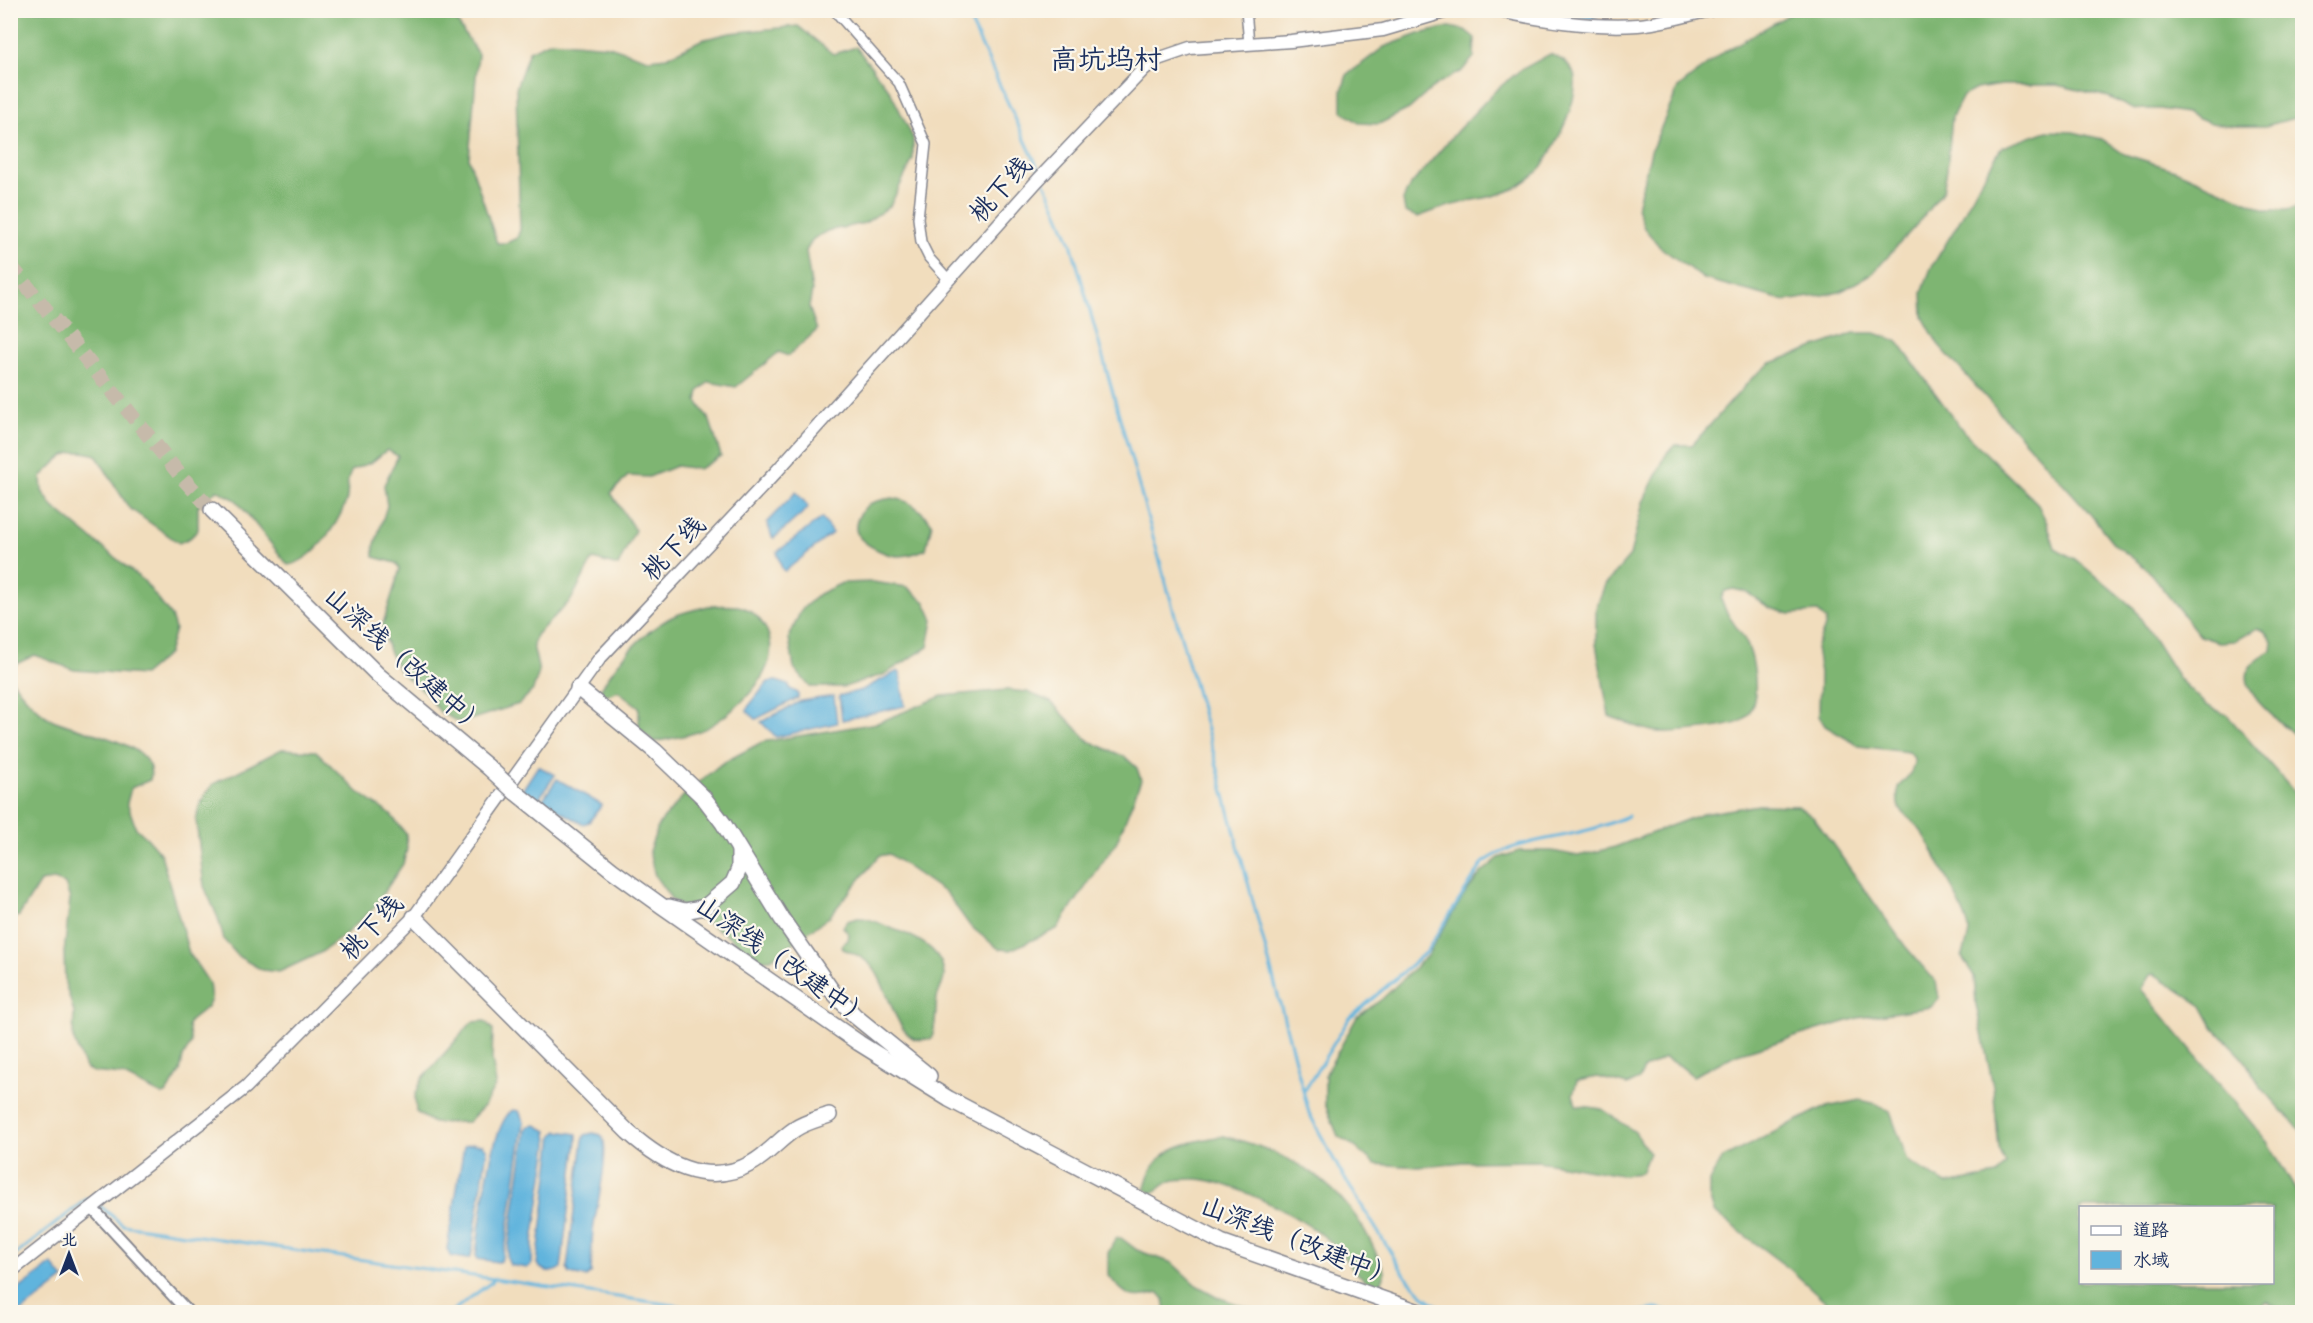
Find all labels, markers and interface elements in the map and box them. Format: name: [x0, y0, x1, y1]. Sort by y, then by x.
district label: 高坑坞村: [1050, 42, 1162, 76]
street label: 桃下线: [962, 149, 1038, 229]
street label: 桃下线: [634, 509, 712, 587]
street label: 山深线（改建中）: [318, 580, 494, 742]
street label: 桃下线: [333, 888, 409, 966]
street label: 山深线（改建中）: [690, 888, 878, 1034]
street label: 山深线（改建中）: [1196, 1189, 1402, 1293]
legend: [2079, 1206, 2274, 1284]
text: 道路: [2133, 1219, 2169, 1241]
north arrow: [39, 1224, 99, 1284]
text: 北: [61, 1230, 77, 1249]
text: 水域: [2133, 1249, 2169, 1271]

